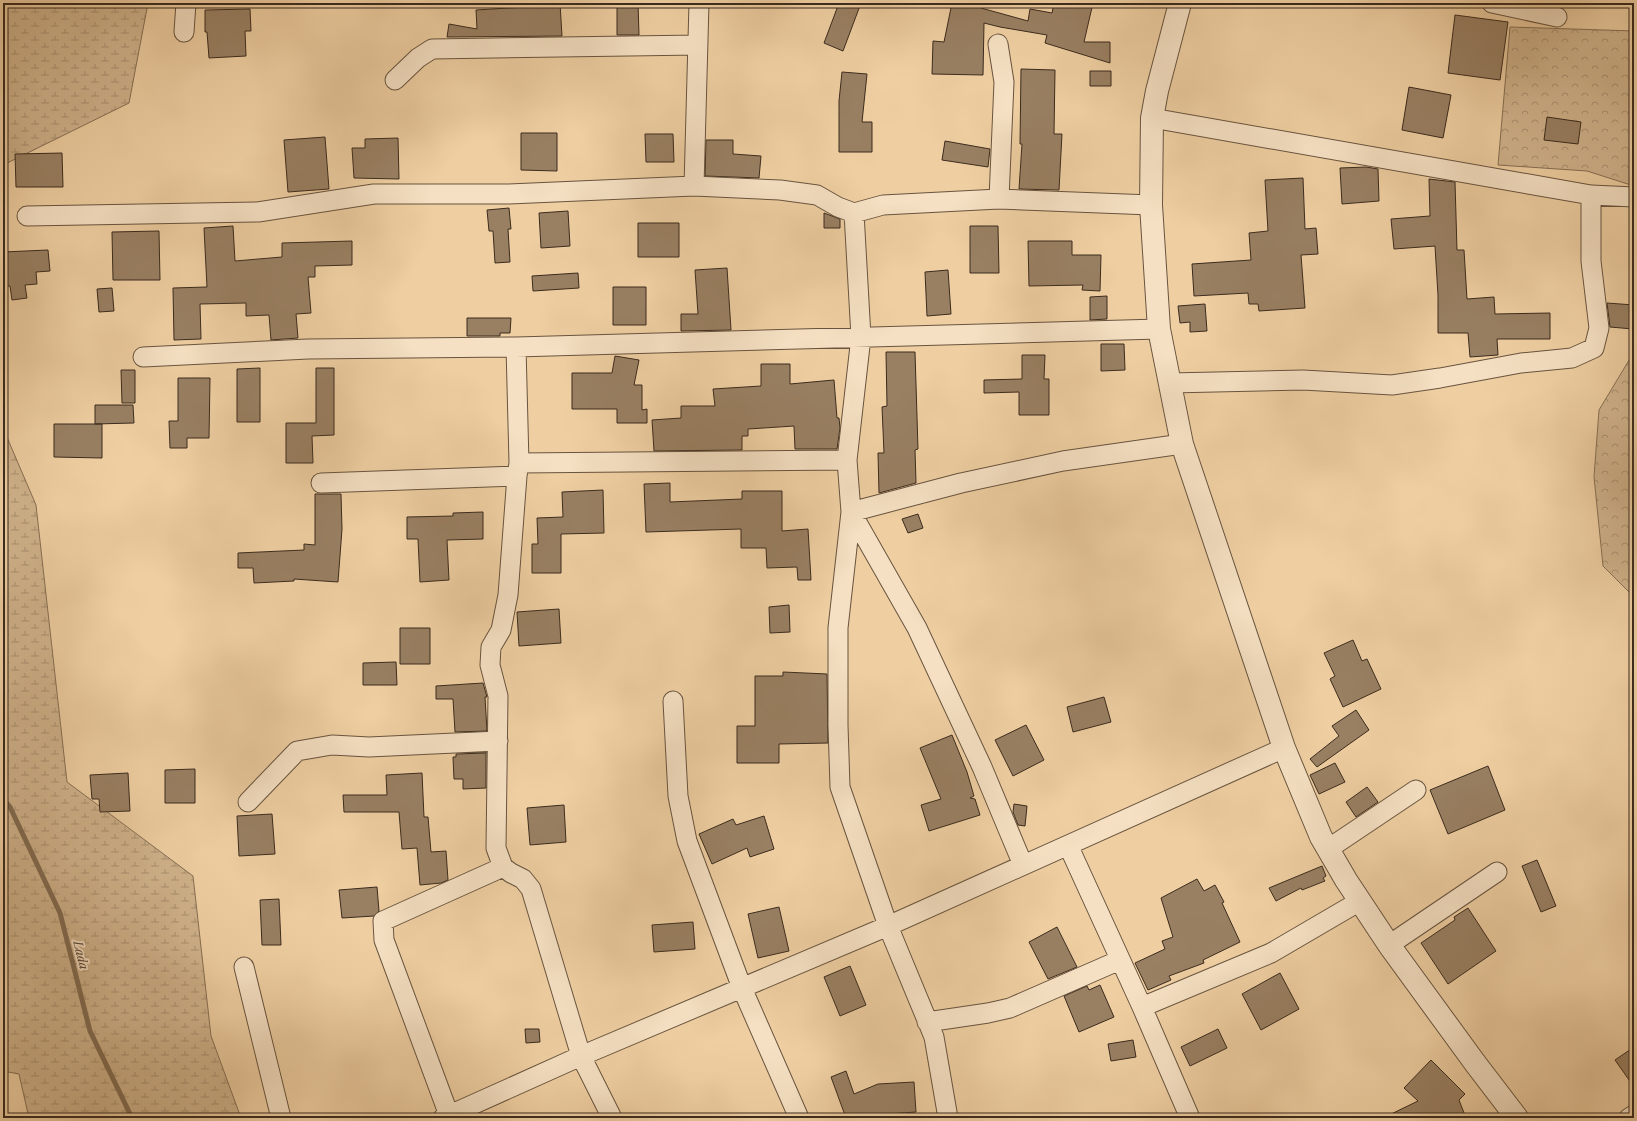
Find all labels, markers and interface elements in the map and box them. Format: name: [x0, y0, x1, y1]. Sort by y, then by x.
water label: Lada: [70, 938, 92, 971]

